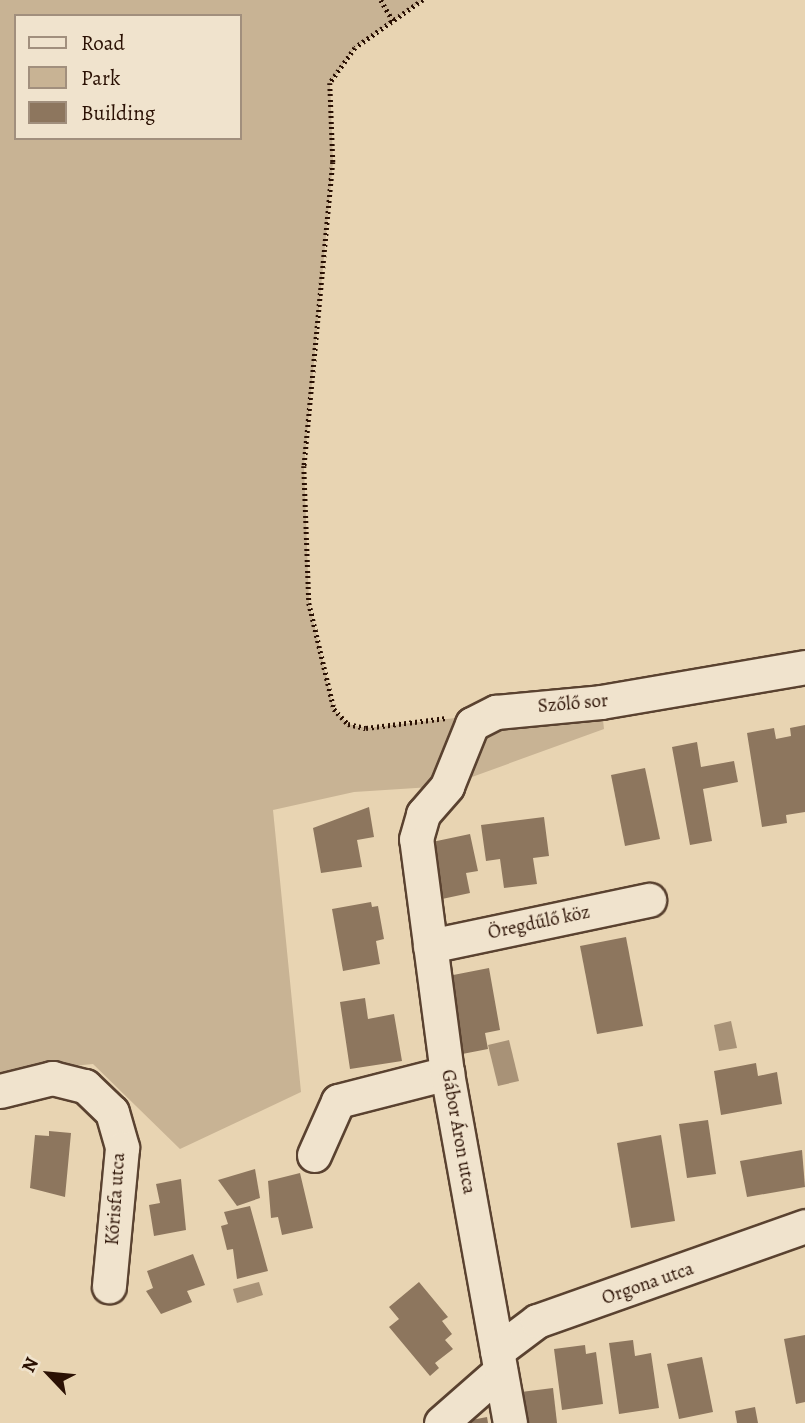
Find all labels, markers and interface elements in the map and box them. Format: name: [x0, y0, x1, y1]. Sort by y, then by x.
legend: [14, 14, 242, 140]
text: Road: [81, 29, 125, 57]
text: Park: [81, 64, 120, 92]
text: Building: [81, 99, 155, 127]
street label: Szőlő sor: [537, 690, 609, 718]
street label: Öregdűlő köz: [486, 901, 592, 945]
street label: Gábor Áron utca: [436, 1068, 480, 1196]
street label: Kőrisfa utca: [101, 1152, 131, 1246]
street label: Orgona utca: [599, 1258, 697, 1310]
north arrow: [14, 1339, 84, 1409]
text: N: [15, 1353, 45, 1377]

